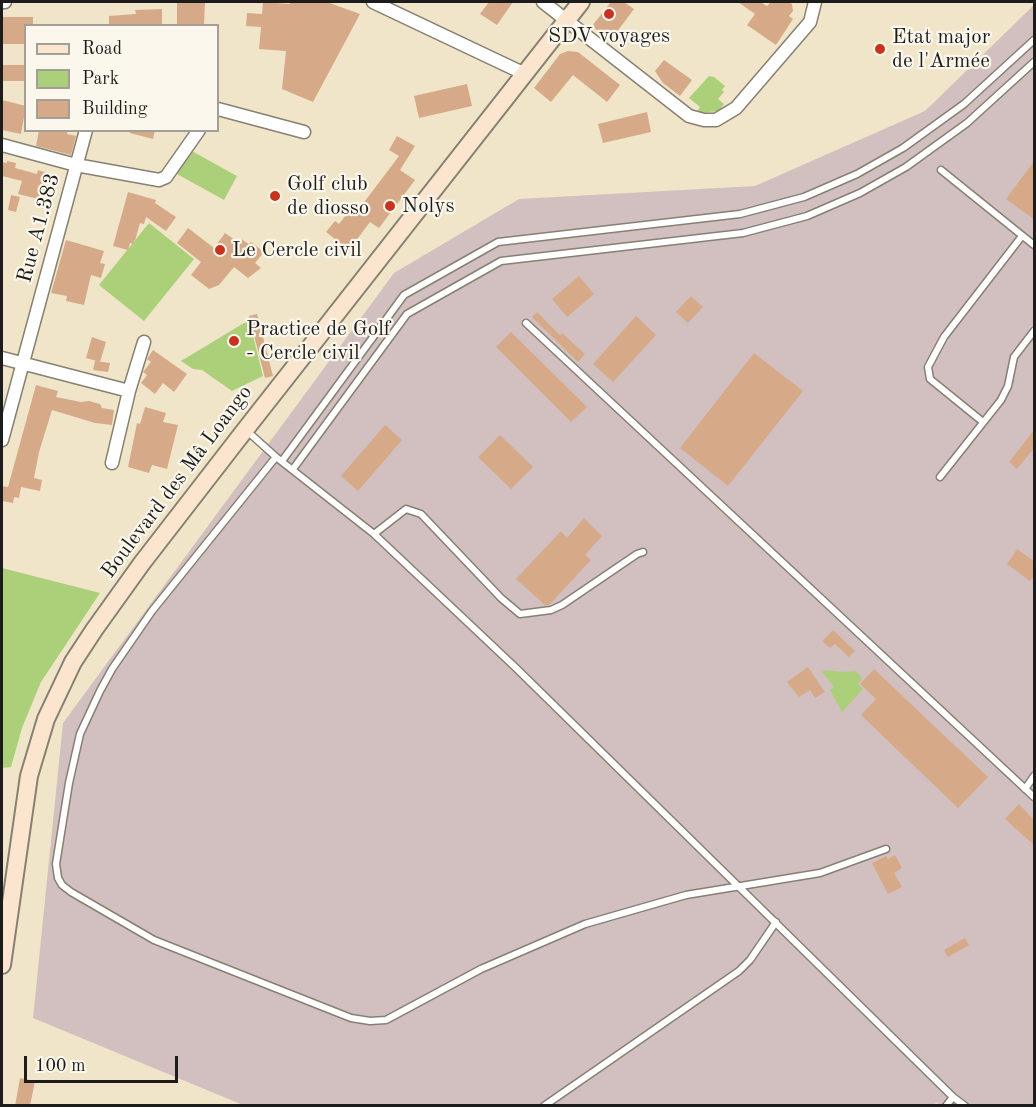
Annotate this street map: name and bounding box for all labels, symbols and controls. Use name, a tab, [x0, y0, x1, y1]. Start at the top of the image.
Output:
marker: SDV voyages	[602, 7, 616, 21]
place label: SDV voyages	[548, 23, 670, 49]
legend	[24, 24, 219, 132]
place label: Etat major de l'Armée	[892, 24, 990, 74]
text: Road	[82, 40, 122, 58]
marker: Etat major de l'Armée	[873, 42, 887, 56]
text: Park	[82, 70, 119, 88]
text: Building	[82, 100, 147, 118]
street label: Rue A1.383	[12, 170, 66, 286]
place label: Golf club de diosso	[287, 171, 369, 221]
marker: Golf club de diosso	[268, 189, 282, 203]
place label: Nolys	[402, 193, 454, 219]
marker: Nolys	[383, 199, 397, 213]
place label: Le Cercle civil	[232, 237, 362, 263]
marker: Le Cercle civil	[213, 243, 227, 257]
place label: Practice de Golf - Cercle civil	[246, 316, 391, 366]
marker: Practice de Golf - Cercle civil	[227, 334, 241, 348]
street label: Boulevard des Mâ Loango	[96, 381, 258, 583]
scale bar	[27, 1044, 182, 1082]
text: 100 m	[35, 1057, 86, 1075]

